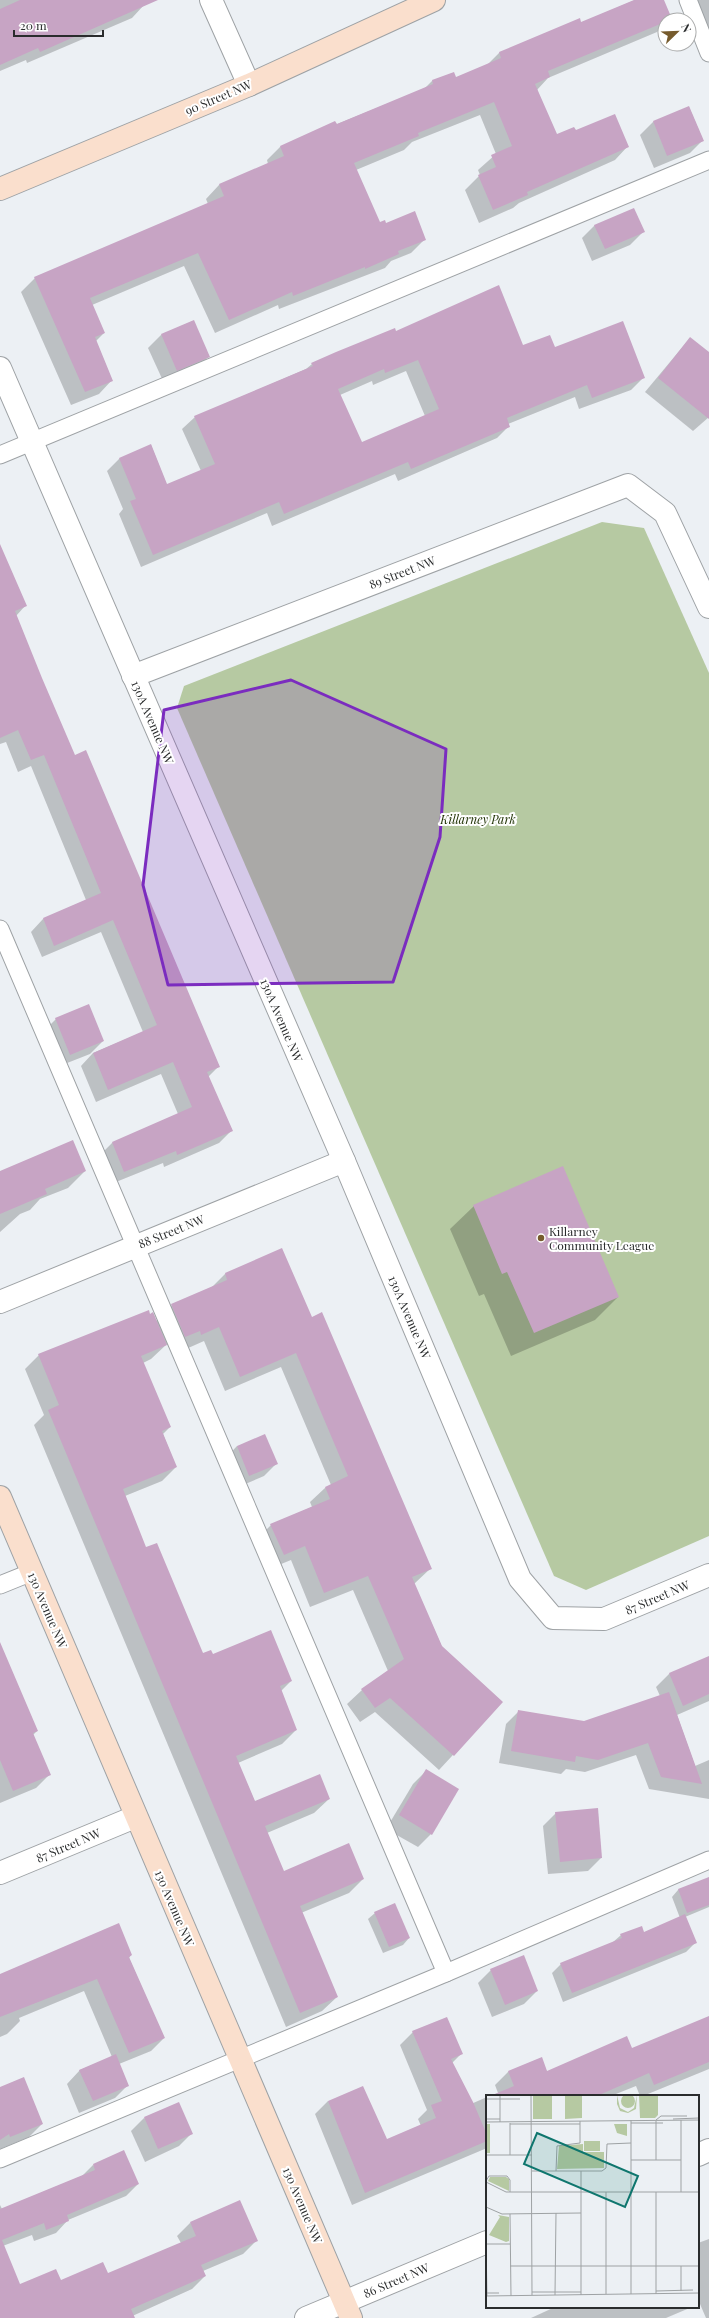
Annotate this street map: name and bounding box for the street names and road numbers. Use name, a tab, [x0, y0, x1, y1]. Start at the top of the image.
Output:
street label: 90 Street NW	[182, 76, 254, 118]
street label: 89 Street NW	[367, 552, 438, 592]
street label: 130A Avenue NW	[128, 678, 178, 766]
street label: 130A Avenue NW	[257, 976, 307, 1064]
street label: 88 Street NW	[136, 1210, 206, 1251]
street label: 130A Avenue NW	[385, 1273, 435, 1361]
street label: 130 Avenue NW	[25, 1569, 71, 1651]
street label: 87 Street NW	[622, 1576, 692, 1618]
street label: 87 Street NW	[33, 1824, 103, 1866]
street label: 130 Avenue NW	[152, 1867, 198, 1949]
street label: 130 Avenue NW	[280, 2164, 326, 2246]
street label: 86 Street NW	[361, 2259, 431, 2301]

